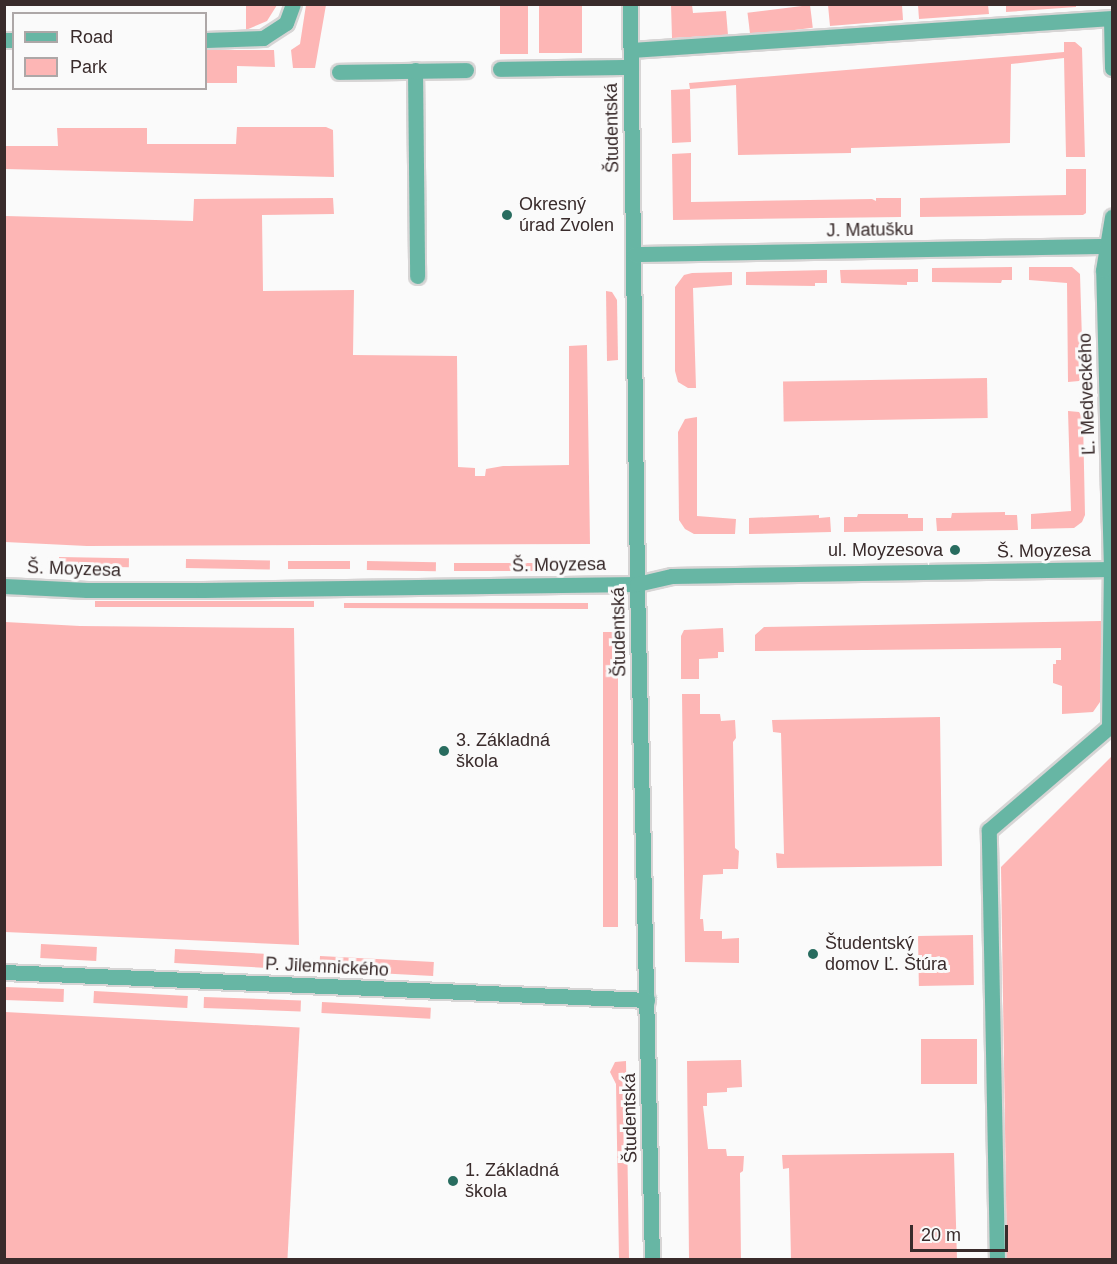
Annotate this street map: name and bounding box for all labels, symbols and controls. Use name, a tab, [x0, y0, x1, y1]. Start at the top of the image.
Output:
legend	[12, 12, 207, 90]
text: Road	[70, 27, 113, 47]
text: Park	[70, 57, 107, 77]
street label: Študentská	[600, 83, 624, 173]
place label: Okresný úrad Zvolen	[519, 194, 614, 236]
marker: Okresný úrad Zvolen	[500, 208, 514, 222]
street label: J. Matušku	[826, 218, 914, 242]
street label: Ľ. Medveckého	[1074, 333, 1100, 455]
place label: ul. Moyzesova	[828, 539, 943, 561]
street label: Š. Moyzesa	[997, 539, 1091, 563]
marker: ul. Moyzesova	[948, 543, 962, 557]
street label: Š. Moyzesa	[512, 553, 606, 577]
street label: Š. Moyzesa	[27, 557, 121, 581]
street label: Študentská	[607, 587, 631, 677]
place label: 3. Základná škola	[456, 730, 550, 772]
marker: 3. Základná škola	[437, 744, 451, 758]
place label: Študentský domov Ľ. Štúra	[825, 933, 947, 976]
marker: Študentský domov Ľ. Štúra	[806, 947, 820, 961]
street label: P. Jilemnického	[265, 953, 389, 981]
street label: Študentská	[618, 1073, 642, 1163]
place label: 1. Základná škola	[465, 1160, 559, 1202]
marker: 1. Základná škola	[446, 1174, 460, 1188]
scale bar	[913, 1213, 1010, 1251]
text: 20 m	[921, 1225, 961, 1245]

